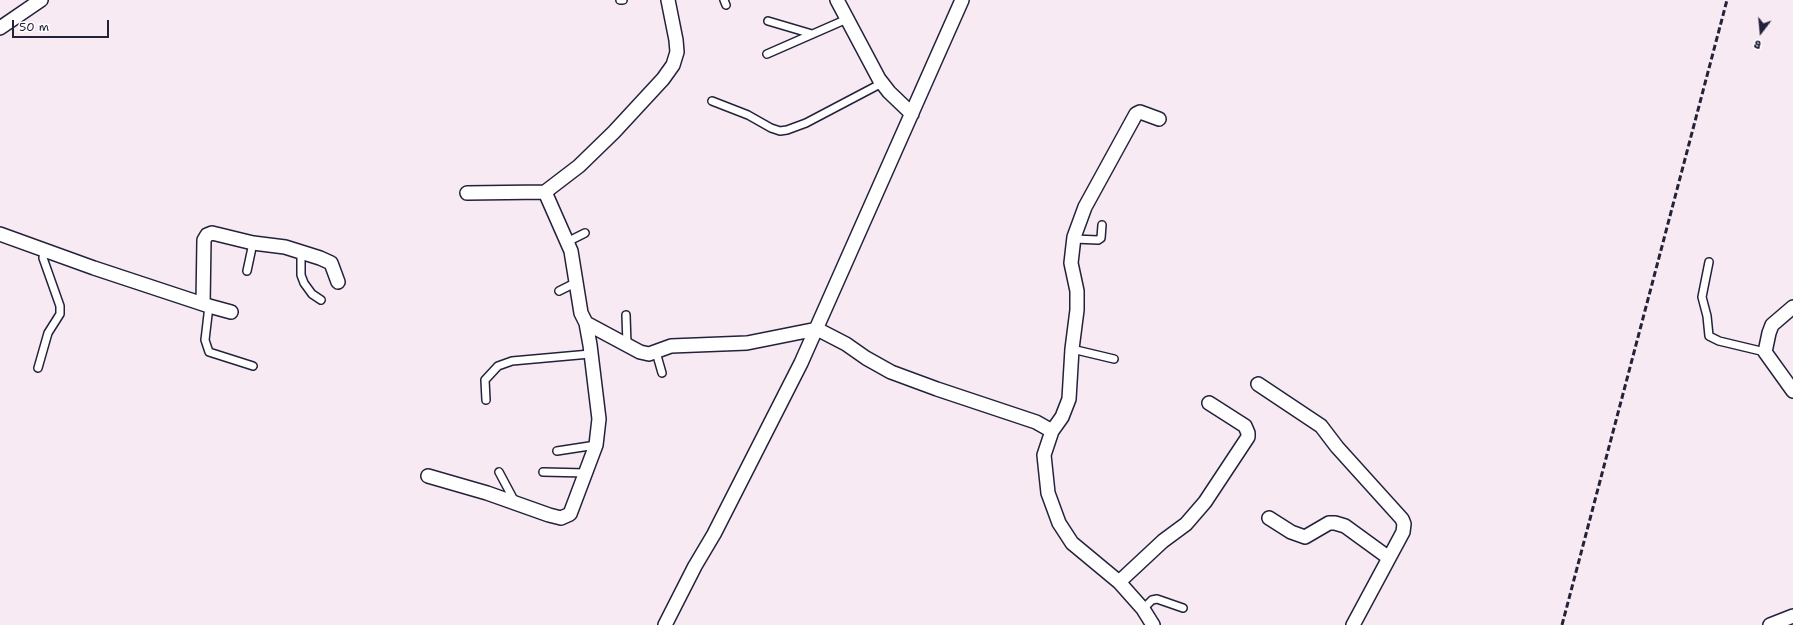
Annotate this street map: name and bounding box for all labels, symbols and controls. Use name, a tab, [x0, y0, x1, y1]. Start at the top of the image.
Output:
scale bar	[14, 12, 111, 38]
north arrow	[1741, 12, 1781, 52]
text: 50 m	[19, 19, 49, 35]
text: B	[1752, 36, 1763, 52]

